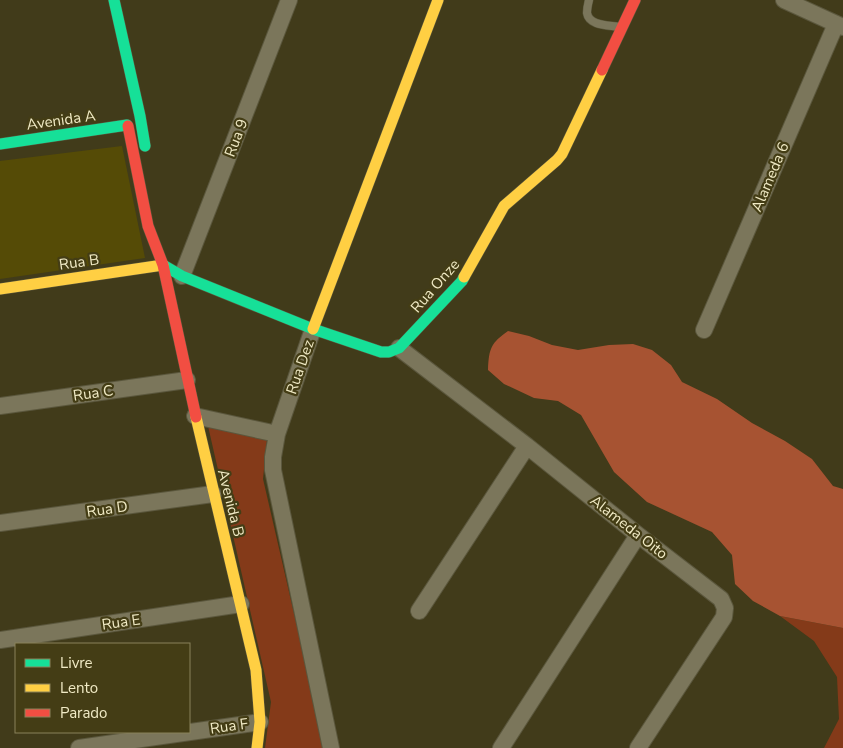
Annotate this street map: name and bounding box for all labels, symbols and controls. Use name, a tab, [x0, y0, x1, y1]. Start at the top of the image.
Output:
street label: Avenida A	[25, 105, 97, 135]
street label: Rua 9	[220, 116, 252, 160]
street label: Alameda 6	[746, 139, 794, 215]
street label: Rua B	[58, 249, 100, 275]
street label: Rua Onze	[406, 255, 464, 317]
street label: Rua Dez	[281, 337, 319, 397]
street label: Rua C	[72, 380, 114, 406]
street label: Avenida B	[213, 467, 249, 539]
street label: Alameda Oito	[586, 490, 672, 564]
street label: Rua D	[85, 496, 129, 522]
street label: Rua E	[100, 609, 142, 635]
legend	[15, 643, 190, 733]
text: Livre	[60, 653, 93, 673]
text: Lento	[60, 678, 98, 698]
text: Parado	[60, 703, 107, 723]
street label: Rua F	[209, 713, 249, 739]

